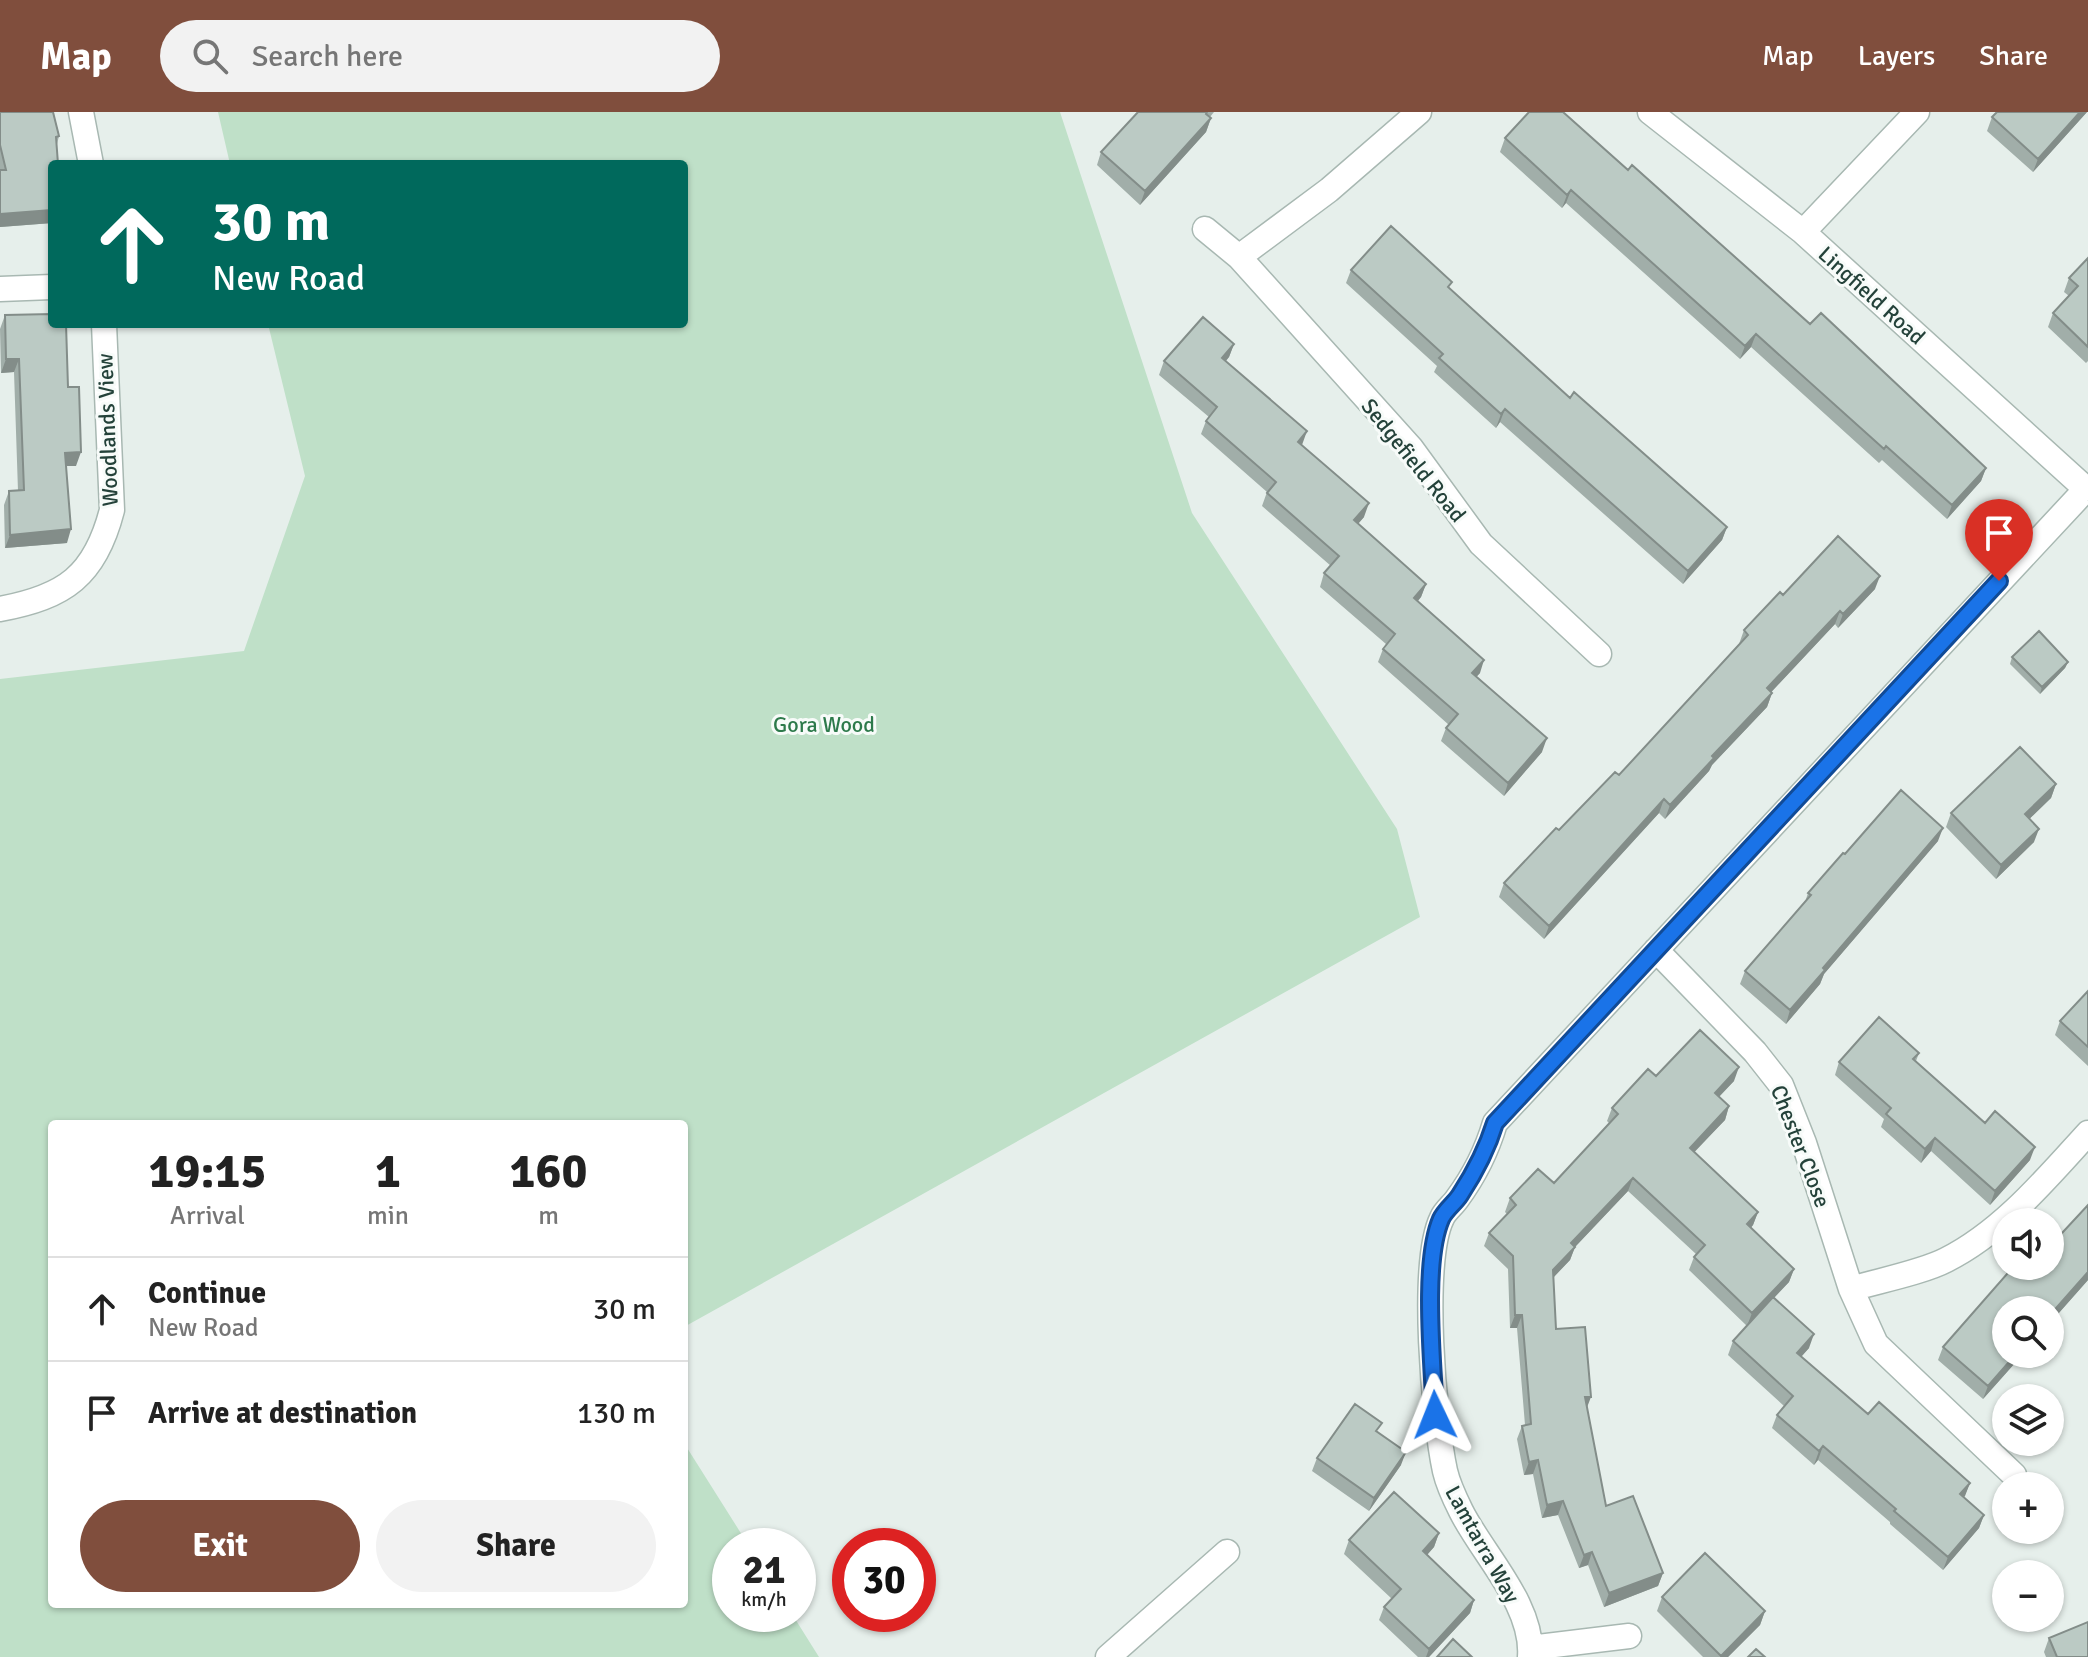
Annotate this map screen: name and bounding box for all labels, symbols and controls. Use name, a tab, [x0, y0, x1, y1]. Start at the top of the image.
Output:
search box	[160, 20, 720, 92]
text: Map	[40, 33, 112, 80]
icon: search	[188, 34, 232, 78]
text: Search here	[252, 38, 403, 75]
text: Map	[1762, 39, 1814, 73]
text: Layers	[1858, 39, 1935, 73]
text: Share	[1979, 39, 2048, 73]
text: 30 m	[212, 187, 330, 256]
icon: ahead	[80, 192, 184, 296]
street label: Lingfield Road	[1813, 240, 1931, 350]
text: New Road	[212, 256, 365, 301]
street label: Woodlands View	[91, 353, 124, 507]
street label: Sedgefield Road	[1356, 393, 1472, 528]
pin	[1965, 499, 2033, 581]
icon: arrive	[1977, 511, 2021, 555]
park label: Gora Wood	[773, 711, 875, 738]
street label: Chester Close	[1765, 1081, 1836, 1211]
text: 19:15	[149, 1142, 266, 1201]
text: 1	[375, 1142, 401, 1201]
text: 160	[510, 1142, 587, 1201]
text: Arrival	[170, 1200, 245, 1232]
text: min	[367, 1200, 409, 1232]
text: m	[538, 1200, 559, 1232]
map controls	[1992, 1208, 2064, 1632]
button: sound	[1992, 1208, 2064, 1280]
text: Continue	[148, 1275, 266, 1312]
icon: ahead	[80, 1287, 124, 1331]
text: 30 m	[593, 1291, 656, 1328]
button: search	[1992, 1296, 2064, 1368]
text: New Road	[148, 1312, 259, 1344]
position arrow	[1393, 1373, 1477, 1457]
button: layers	[1992, 1384, 2064, 1456]
icon: arrive	[80, 1391, 124, 1435]
text: Arrive at destination	[148, 1395, 417, 1432]
text: 130 m	[577, 1395, 656, 1432]
button: +	[1992, 1472, 2064, 1544]
street label: Lamtarra Way	[1439, 1481, 1526, 1608]
button: Exit	[80, 1500, 360, 1592]
button: Share	[376, 1500, 656, 1592]
speed limit sign: 30	[832, 1528, 936, 1632]
text: 21	[742, 1545, 786, 1595]
button: −	[1992, 1560, 2064, 1632]
text: km/h	[741, 1587, 787, 1612]

